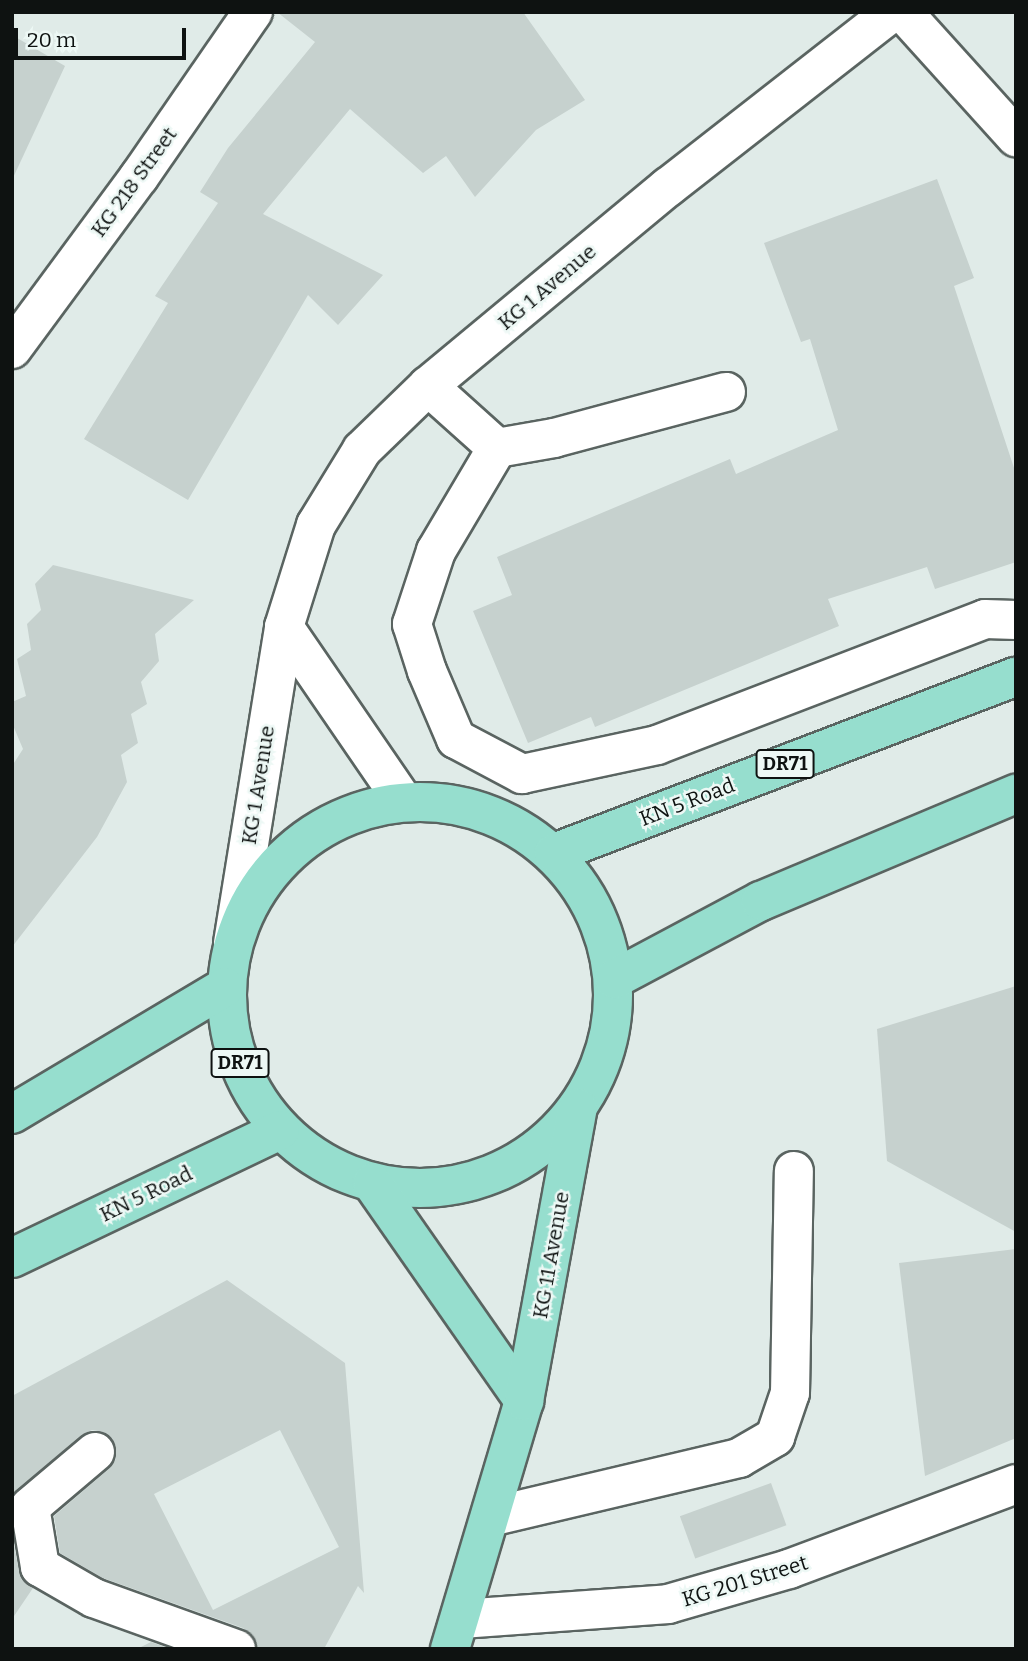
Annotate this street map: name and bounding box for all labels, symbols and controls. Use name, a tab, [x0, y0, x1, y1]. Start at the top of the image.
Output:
scale bar	[18, 14, 189, 58]
text: 20 m	[27, 27, 76, 53]
street label: KG 218 Street	[86, 122, 182, 242]
street label: KG 1 Avenue	[493, 239, 601, 335]
street label: KG 1 Avenue	[236, 724, 280, 846]
road number: DR71	[755, 748, 815, 779]
street label: KN 5 Road	[636, 772, 738, 832]
road number: DR71	[210, 1048, 270, 1078]
street label: KN 5 Road	[96, 1161, 196, 1227]
street label: KG 11 Avenue	[527, 1190, 575, 1320]
street label: KG 201 Street	[679, 1550, 811, 1612]

